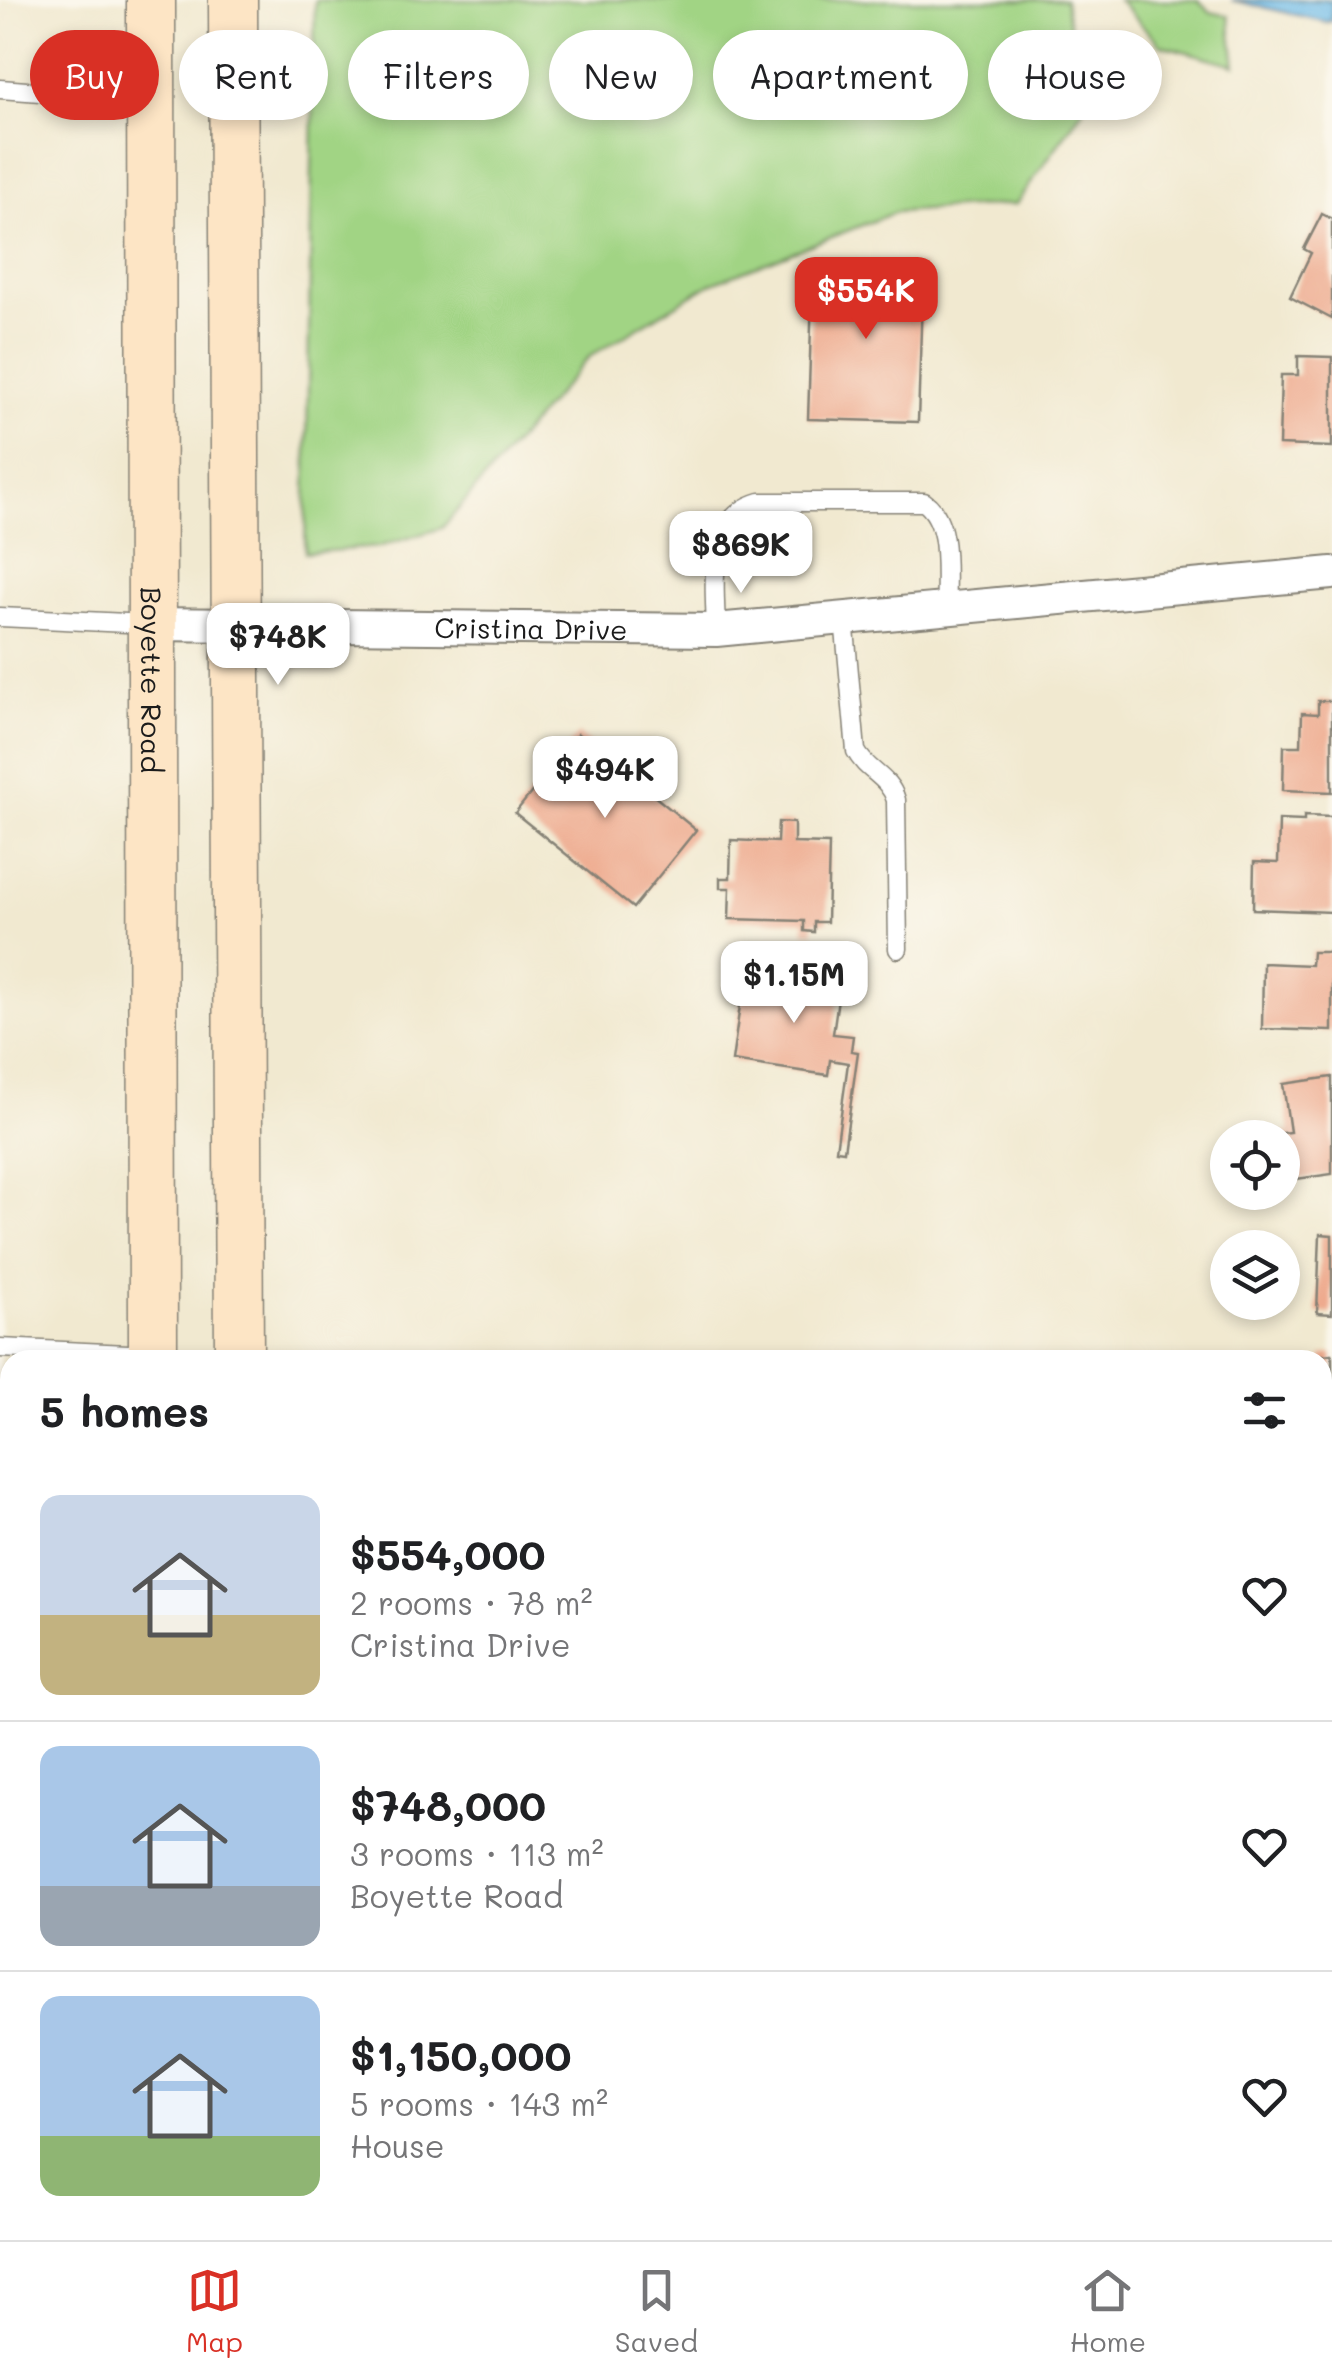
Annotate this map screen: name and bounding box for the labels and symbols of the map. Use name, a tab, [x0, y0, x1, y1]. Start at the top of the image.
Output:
pin: $554K	[796, 257, 936, 342]
pin: $869K	[671, 511, 811, 596]
street label: Boyette Road	[134, 587, 170, 773]
pin: $748K	[208, 603, 348, 688]
street label: Cristina Drive	[434, 609, 628, 647]
pin: $494K	[535, 736, 675, 821]
pin: $1.15M	[713, 941, 875, 1026]

